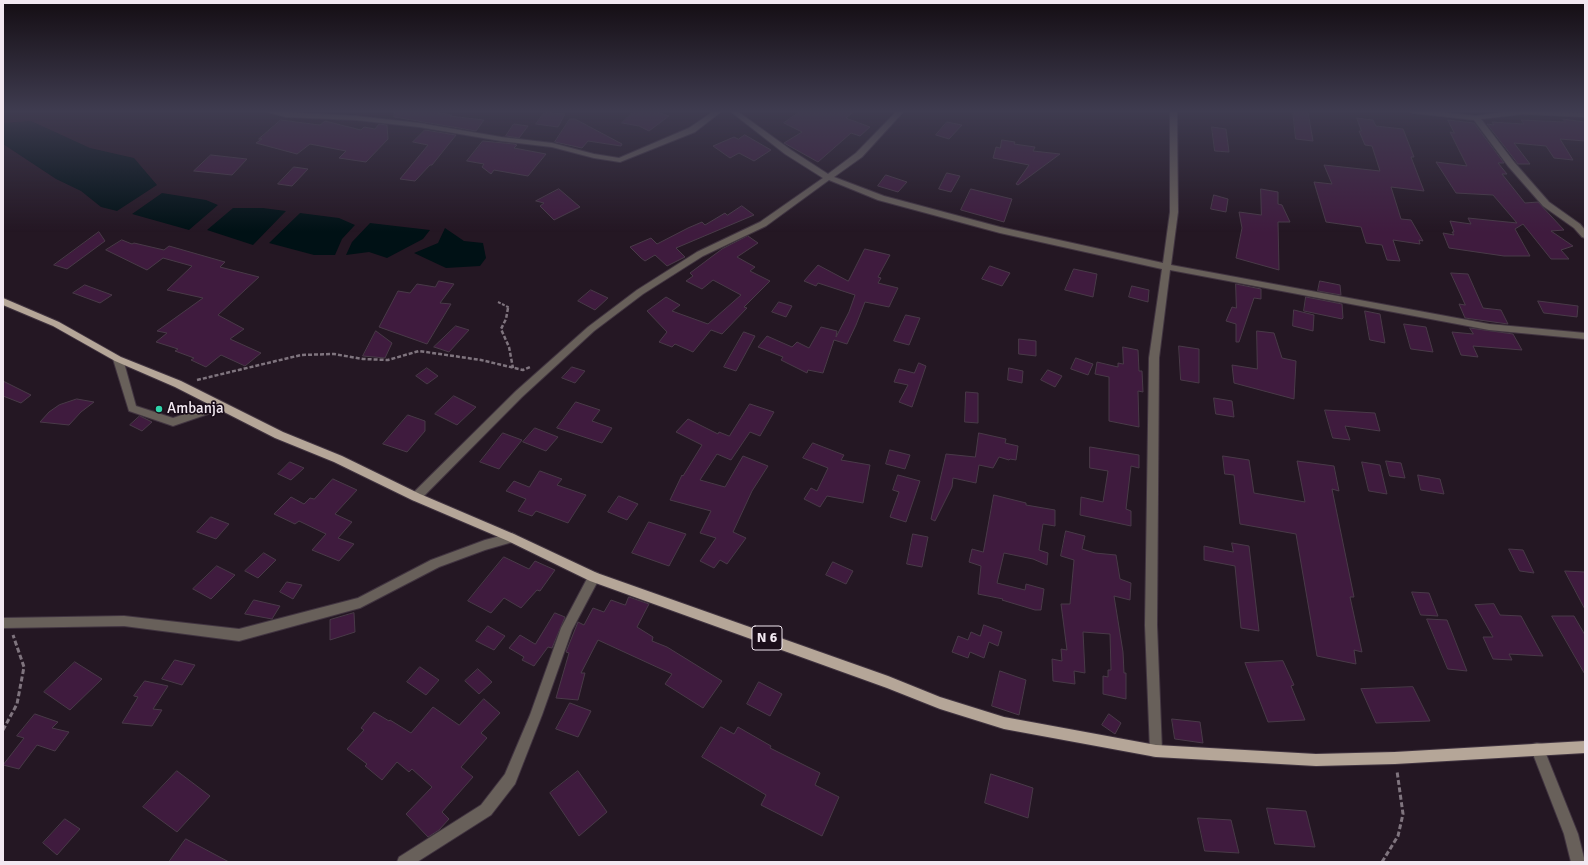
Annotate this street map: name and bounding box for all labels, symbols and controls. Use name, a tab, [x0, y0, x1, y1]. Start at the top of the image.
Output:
place label: Ambanja	[167, 400, 224, 418]
marker: Ambanja	[154, 404, 164, 414]
road number: N 6	[752, 626, 782, 650]

